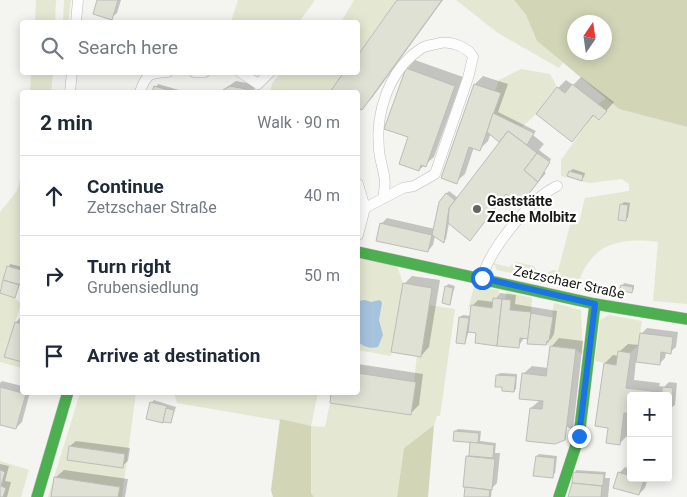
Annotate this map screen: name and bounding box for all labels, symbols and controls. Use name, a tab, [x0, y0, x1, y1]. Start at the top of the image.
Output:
north arrow	[567, 15, 612, 60]
search box	[20, 20, 360, 75]
icon: search	[38, 34, 66, 62]
text: Search here	[78, 36, 178, 59]
text: 2 min	[40, 111, 93, 135]
text: Walk · 90 m	[257, 113, 340, 132]
text: Continue	[87, 175, 164, 198]
icon: ahead	[40, 182, 68, 210]
text: 40 m	[304, 186, 340, 205]
place label: Gaststätte Zeche Molbitz	[487, 193, 576, 225]
text: Zetzschaer Straße	[87, 198, 217, 217]
marker: Gaststätte Zeche Molbitz	[471, 203, 483, 215]
text: Turn right	[87, 255, 171, 278]
icon: right	[40, 262, 68, 290]
street label: Zetzschaer Straße	[512, 262, 626, 302]
text: 50 m	[304, 266, 340, 285]
route start	[471, 267, 494, 290]
text: Grubensiedlung	[87, 278, 199, 297]
icon: arrive	[40, 342, 68, 370]
text: Arrive at destination	[87, 344, 260, 367]
map controls	[627, 392, 672, 482]
button: +	[627, 392, 672, 437]
route end	[568, 425, 591, 448]
button: −	[627, 437, 672, 482]

